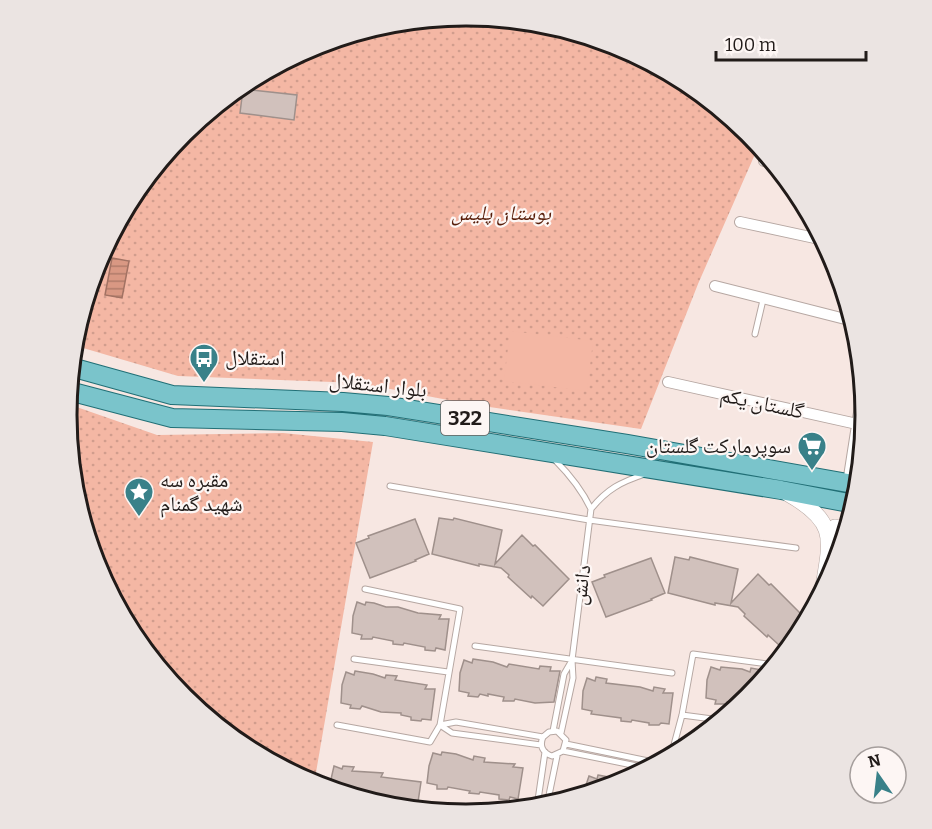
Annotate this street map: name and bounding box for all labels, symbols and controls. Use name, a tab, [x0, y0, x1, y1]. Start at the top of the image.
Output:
scale bar	[716, 24, 866, 62]
text: 100 m	[725, 34, 776, 56]
park label: بوستان پلیس	[451, 200, 551, 226]
bus stop icon: استقلال	[188, 342, 220, 384]
place label: استقلال	[225, 345, 285, 371]
street label: بلوار استقلال	[328, 367, 428, 403]
street label: گلستان یکم	[717, 381, 807, 426]
road number: 322	[441, 401, 489, 435]
supermarket icon: سوپرمارکت گلستان	[796, 430, 828, 472]
place label: سوپرمارکت گلستان	[646, 433, 791, 459]
place label: مقبره سه شهید گمنام	[160, 467, 243, 518]
place icon: مقبره سه شهید گمنام	[123, 476, 155, 518]
street label: دانش	[566, 563, 596, 607]
north arrow	[848, 745, 908, 805]
text: N	[866, 750, 883, 772]

